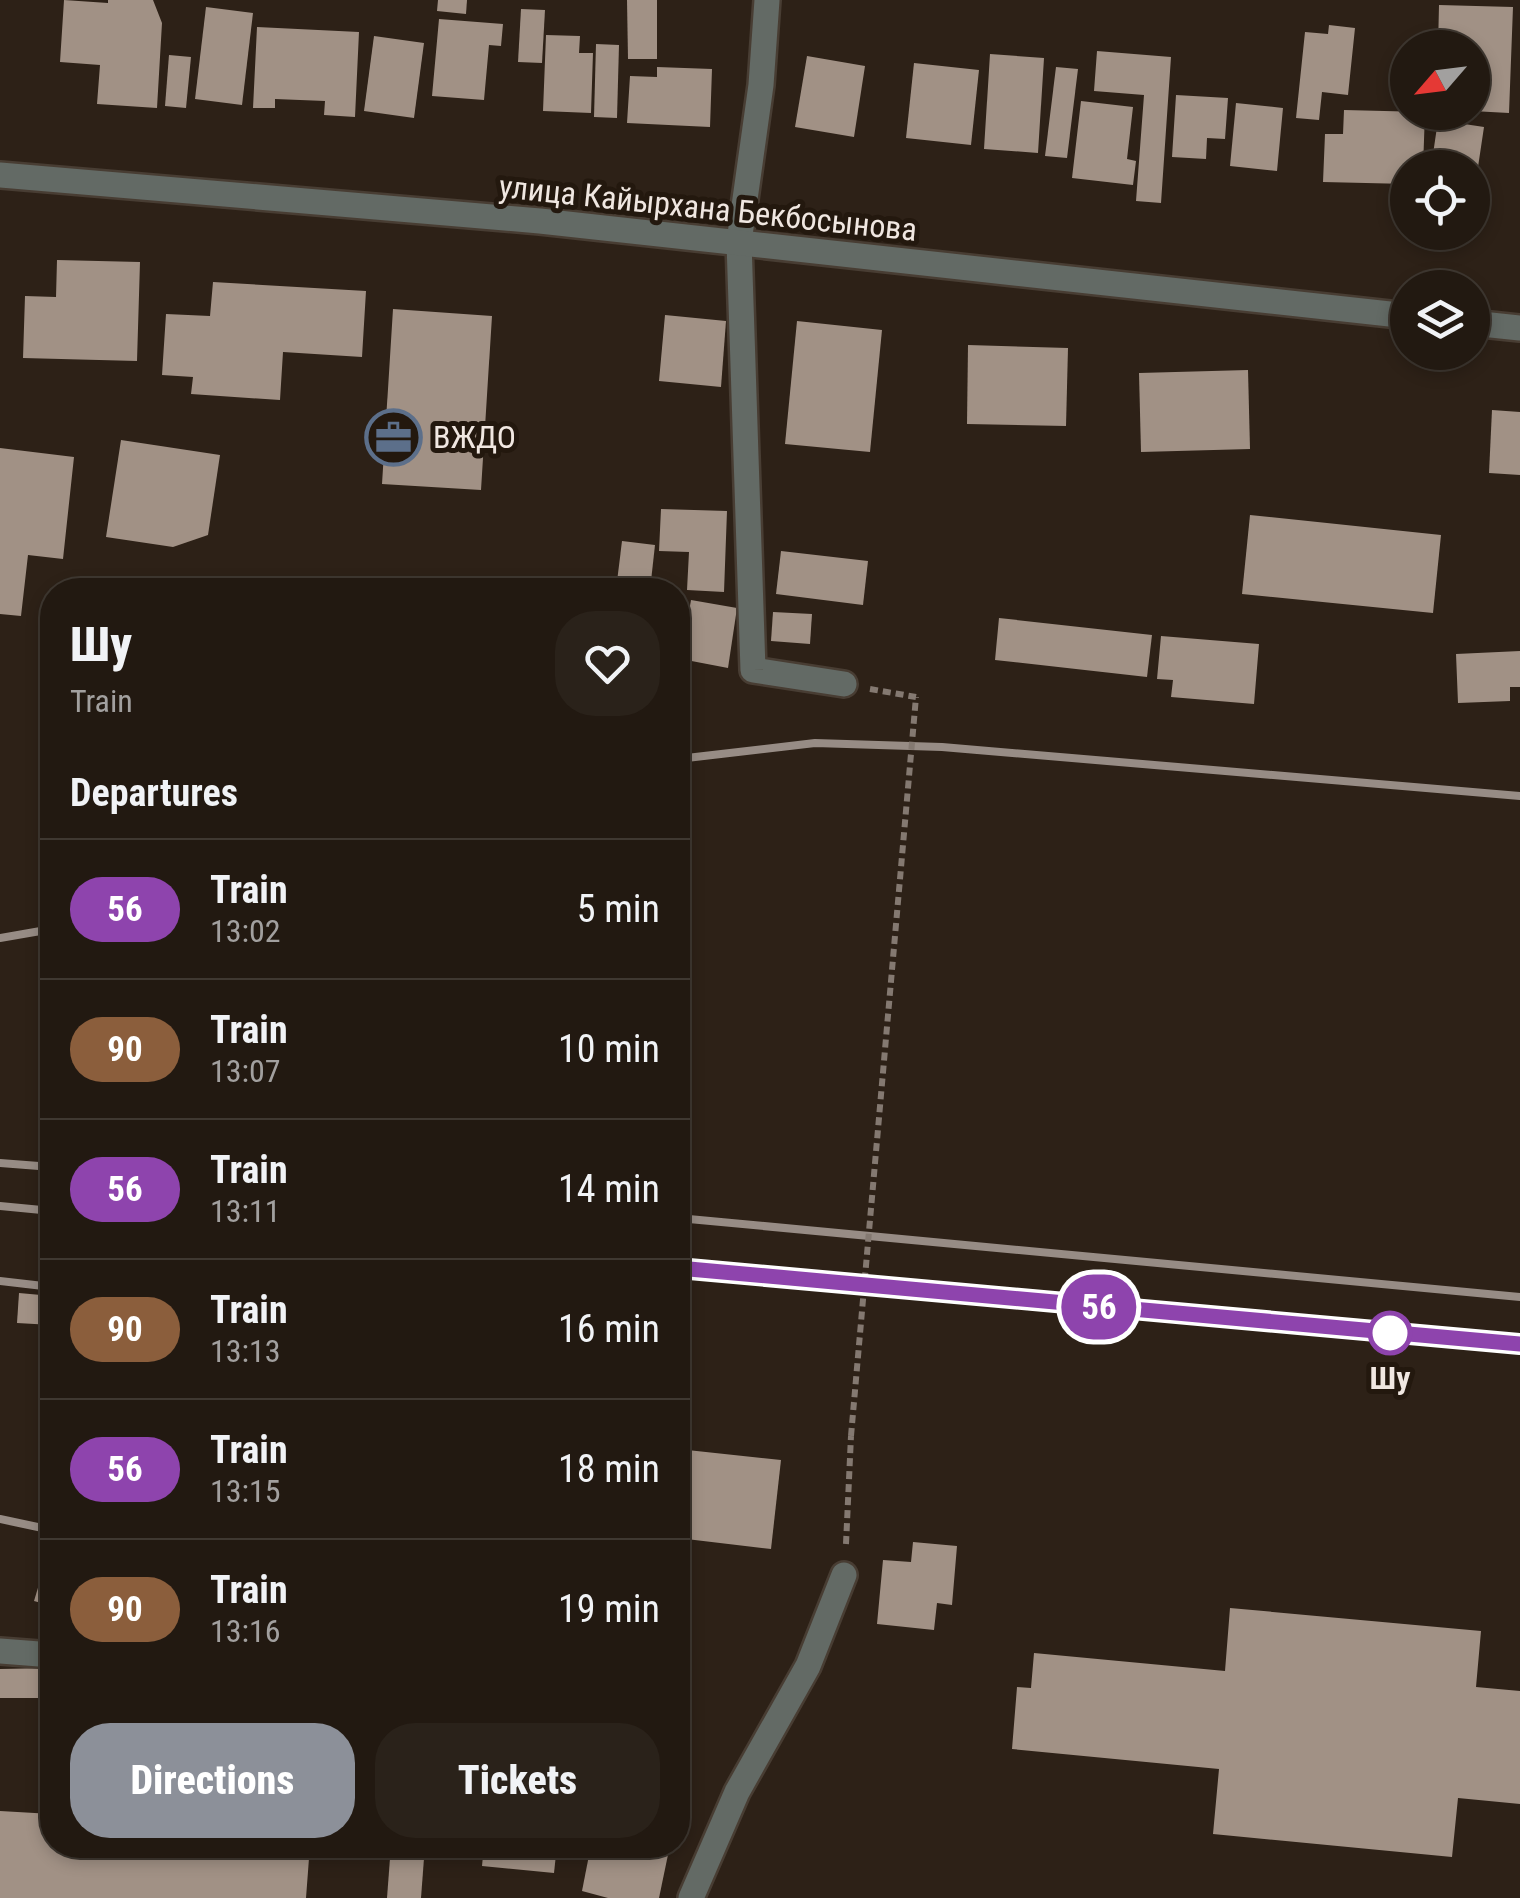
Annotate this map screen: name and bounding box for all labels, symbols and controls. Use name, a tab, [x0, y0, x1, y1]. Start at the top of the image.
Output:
north arrow	[1390, 30, 1490, 130]
map controls	[1390, 30, 1490, 370]
button: locate	[1390, 150, 1490, 250]
street label: улица Кайырхана Бекбосынова	[497, 167, 919, 249]
button: layers	[1390, 270, 1490, 370]
office icon: ВЖДО	[364, 407, 424, 467]
place label: ВЖДО	[433, 418, 516, 456]
button: heart	[555, 611, 660, 716]
text: Шу	[70, 616, 132, 673]
text: Train	[70, 682, 133, 720]
text: Departures	[70, 771, 238, 815]
text: Train	[210, 868, 288, 912]
text: 5 min	[577, 887, 660, 931]
text: 56	[107, 889, 143, 930]
text: 13:02	[210, 912, 281, 950]
text: Train	[210, 1008, 288, 1052]
text: 10 min	[558, 1027, 660, 1071]
text: 90	[107, 1029, 143, 1070]
text: 13:07	[210, 1052, 281, 1090]
text: Train	[210, 1148, 288, 1192]
text: 14 min	[558, 1167, 660, 1211]
text: 56	[107, 1169, 143, 1210]
text: 13:11	[210, 1192, 281, 1230]
line badge: 56	[1054, 1274, 1144, 1340]
text: 56	[1081, 1287, 1117, 1328]
text: Train	[210, 1288, 288, 1332]
text: 16 min	[558, 1307, 660, 1351]
text: 90	[107, 1309, 143, 1350]
marker: Шу	[1369, 1312, 1411, 1354]
text: 13:13	[210, 1332, 281, 1370]
place label: Шу	[1370, 1359, 1410, 1397]
text: Train	[210, 1428, 288, 1472]
text: 18 min	[558, 1447, 660, 1491]
text: 56	[107, 1449, 143, 1490]
text: 13:15	[210, 1472, 281, 1510]
text: Train	[210, 1568, 288, 1612]
text: 19 min	[558, 1587, 660, 1631]
text: 90	[107, 1589, 143, 1630]
text: 13:16	[210, 1612, 281, 1650]
button: Directions	[70, 1723, 355, 1838]
button: Tickets	[375, 1723, 660, 1838]

